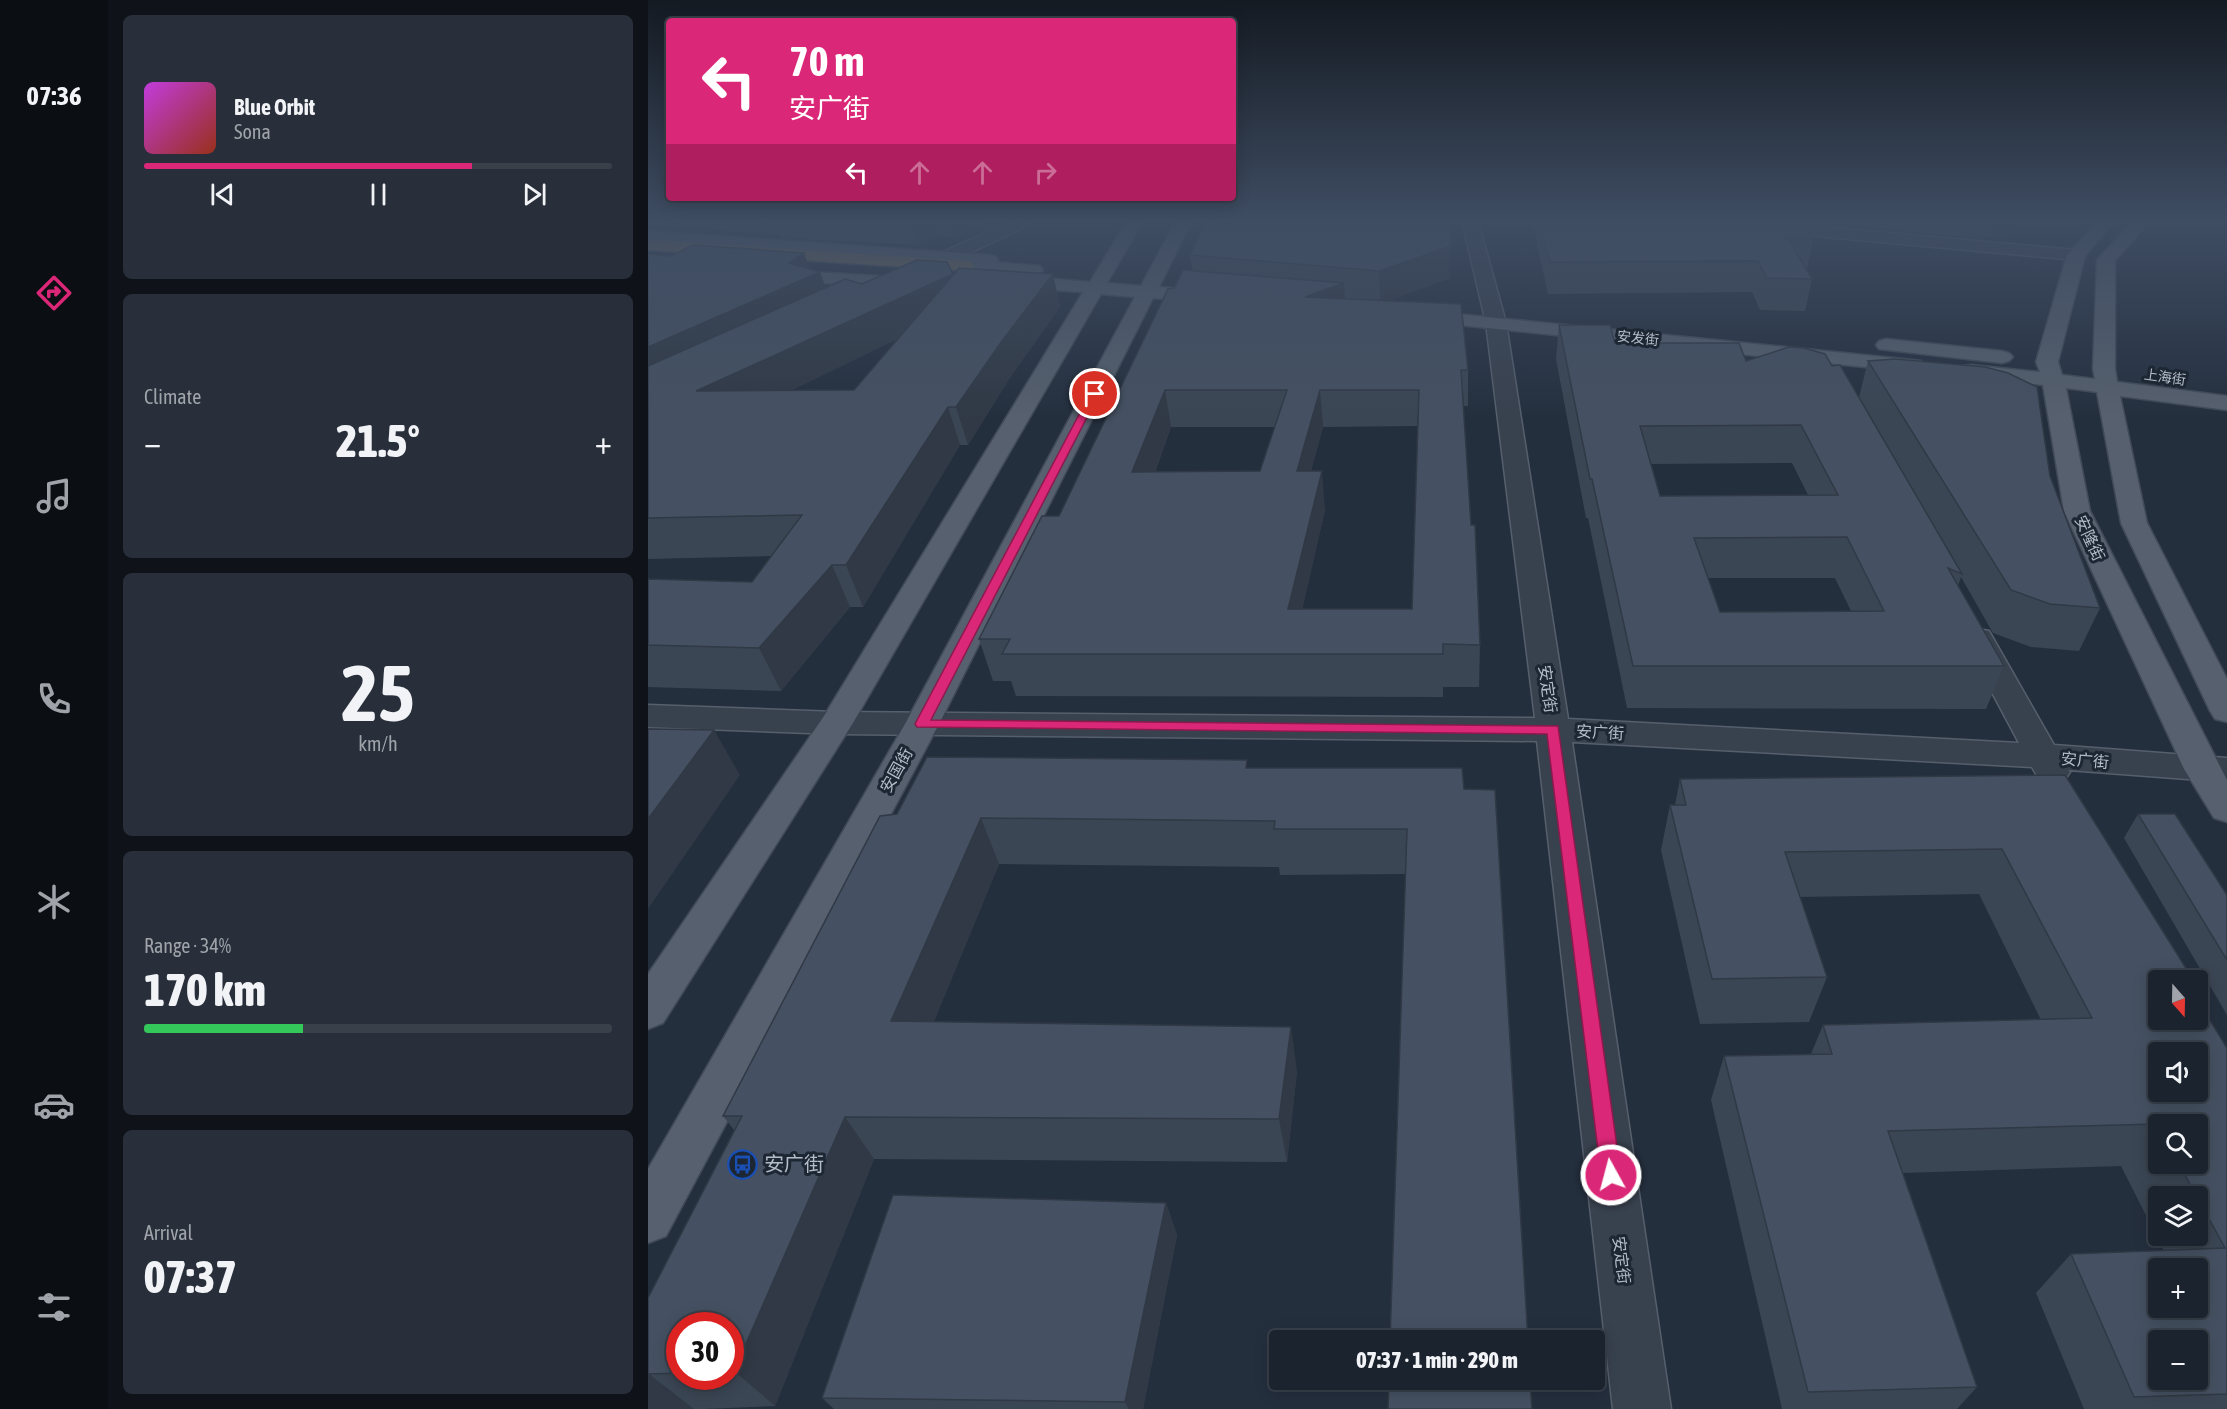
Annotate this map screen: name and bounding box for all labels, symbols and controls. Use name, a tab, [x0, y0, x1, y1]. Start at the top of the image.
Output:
text: 70 m	[789, 37, 864, 85]
icon: left	[690, 42, 768, 120]
text: 07:36	[26, 80, 82, 111]
text: 安广街	[789, 93, 870, 124]
text: Blue Orbit	[234, 94, 315, 120]
text: Sona	[234, 120, 271, 143]
icon: left	[840, 156, 873, 189]
icon: ahead	[903, 156, 936, 189]
icon: ahead	[966, 156, 999, 189]
icon: right	[1029, 156, 1062, 189]
icon: previous	[206, 178, 239, 211]
icon: pause	[362, 178, 395, 211]
icon: next	[518, 178, 551, 211]
icon: directions	[33, 272, 75, 314]
street label: 安发街	[1616, 328, 1660, 348]
street label: 上海街	[2143, 366, 2187, 388]
pin	[1069, 368, 1120, 419]
icon: arrive	[1078, 377, 1111, 410]
text: Climate	[144, 385, 201, 408]
text: 21.5°	[336, 415, 420, 467]
text: −	[144, 423, 161, 461]
text: +	[595, 423, 612, 461]
icon: music	[33, 475, 75, 517]
street label: 安隆街	[2072, 512, 2108, 564]
text: 25	[341, 648, 415, 738]
street label: 安定街	[1536, 664, 1560, 714]
icon: phone	[33, 678, 75, 720]
street label: 安广街	[1576, 722, 1624, 742]
text: km/h	[358, 732, 398, 755]
street label: 安国街	[876, 745, 916, 795]
street label: 安广街	[2060, 749, 2110, 771]
icon: climate	[33, 881, 75, 923]
text: Range · 34%	[144, 934, 231, 957]
text: 170 km	[144, 964, 266, 1016]
north arrow	[2148, 970, 2208, 1030]
map controls	[2148, 970, 2208, 1390]
button: sound	[2148, 1042, 2208, 1102]
icon: car	[33, 1084, 75, 1126]
button: search	[2148, 1114, 2208, 1174]
position arrow	[1579, 1143, 1643, 1207]
bus stop icon: 安广街	[727, 1148, 759, 1180]
place label: 安广街	[764, 1152, 824, 1175]
button: layers	[2148, 1186, 2208, 1246]
text: Arrival	[144, 1221, 193, 1244]
street label: 安定街	[1610, 1235, 1634, 1285]
text: 07:37	[144, 1251, 237, 1303]
button: +	[2148, 1258, 2208, 1318]
icon: filters	[33, 1286, 75, 1328]
speed limit sign: 30	[666, 1312, 744, 1390]
button: −	[2148, 1330, 2208, 1390]
text: 07:37 · 1 min · 290 m	[1356, 1347, 1518, 1373]

